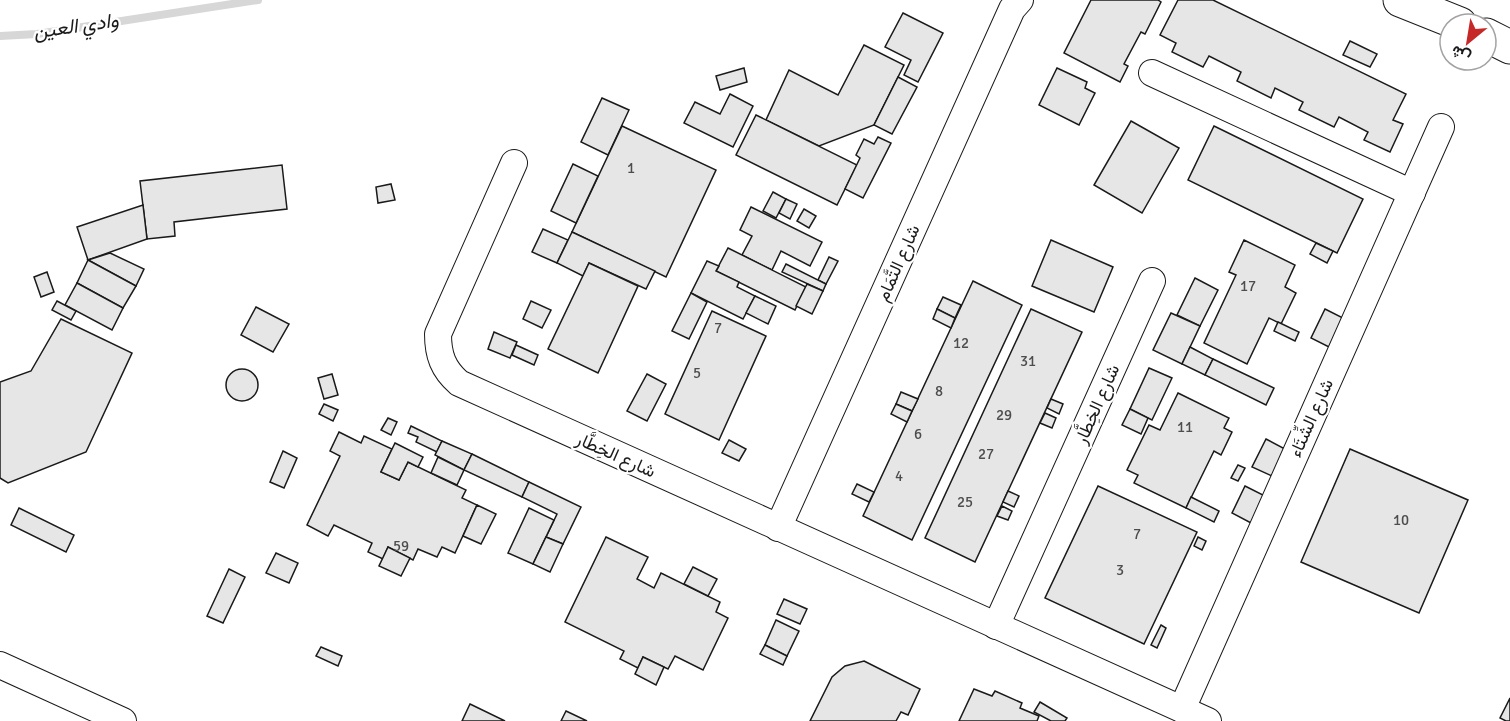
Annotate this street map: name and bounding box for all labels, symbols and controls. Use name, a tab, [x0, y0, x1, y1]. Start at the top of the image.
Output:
water label: وادي العين	[32, 8, 121, 47]
north arrow	[1438, 12, 1498, 72]
text: ش	[1448, 41, 1474, 68]
house number: 1	[627, 159, 635, 177]
street label: شارع التَّمَام	[871, 221, 926, 305]
house number: 17	[1240, 277, 1256, 295]
house number: 7	[714, 319, 722, 337]
house number: 12	[953, 334, 969, 352]
house number: 31	[1020, 352, 1036, 370]
street label: شارع الخِطَّار	[1067, 360, 1125, 449]
house number: 5	[693, 364, 701, 382]
street label: شارع الشِّتَاء	[1282, 375, 1339, 461]
house number: 8	[935, 382, 943, 400]
house number: 29	[996, 406, 1012, 424]
house number: 11	[1177, 418, 1193, 436]
street label: شارع الخِطَّار	[571, 425, 660, 483]
house number: 6	[914, 425, 922, 443]
house number: 27	[978, 445, 994, 463]
house number: 4	[895, 467, 903, 485]
house number: 25	[957, 493, 973, 511]
house number: 10	[1393, 511, 1409, 529]
house number: 7	[1133, 525, 1141, 543]
house number: 59	[393, 537, 409, 555]
house number: 3	[1116, 561, 1124, 579]

